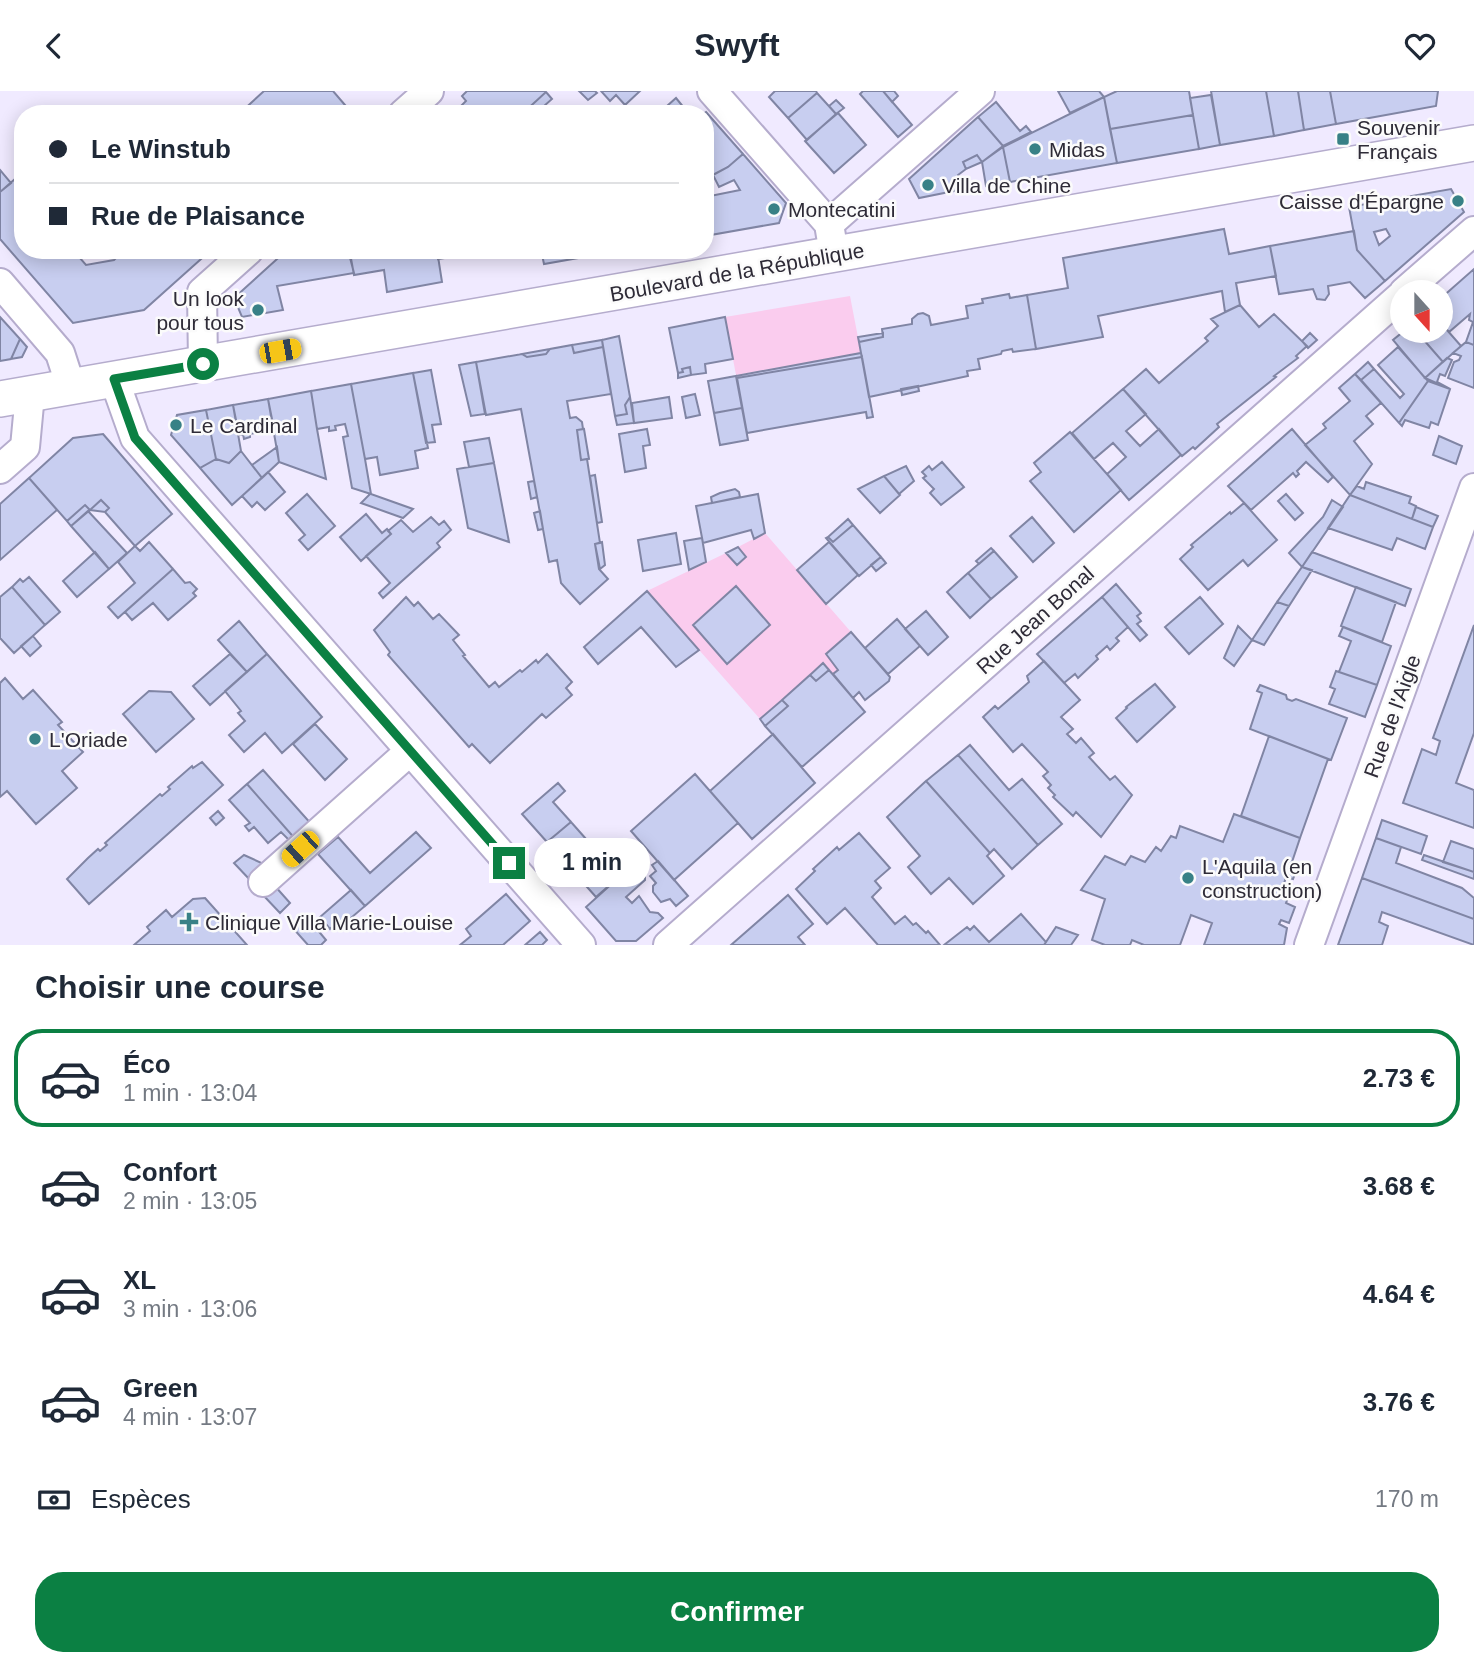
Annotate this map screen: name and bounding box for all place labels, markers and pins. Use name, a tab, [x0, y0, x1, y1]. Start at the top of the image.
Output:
place label: Souvenir Français	[1357, 116, 1440, 163]
marker: Souvenir Français	[1335, 131, 1351, 147]
place label: Midas	[1049, 138, 1105, 161]
marker: Midas	[1027, 141, 1043, 157]
place label: Villa de Chine	[942, 174, 1071, 197]
marker: Villa de Chine	[920, 177, 936, 193]
place label: Caisse d'Épargne	[1279, 190, 1444, 213]
marker: Caisse d'Épargne	[1450, 193, 1466, 209]
place label: Montecatini	[788, 198, 895, 221]
marker: Montecatini	[766, 201, 782, 217]
place label: Un look pour tous	[156, 287, 245, 334]
marker: Un look pour tous	[250, 302, 266, 318]
place label: Le Cardinal	[190, 414, 297, 437]
marker: Le Cardinal	[168, 417, 184, 433]
place label: L'Oriade	[49, 728, 128, 751]
marker: L'Oriade	[27, 731, 43, 747]
place label: L'Aquila (en construction)	[1202, 855, 1322, 902]
marker: L'Aquila (en construction)	[1180, 870, 1196, 886]
place label: Clinique Villa Marie-Louise	[205, 911, 453, 934]
marker: Clinique Villa Marie-Louise	[179, 912, 199, 932]

